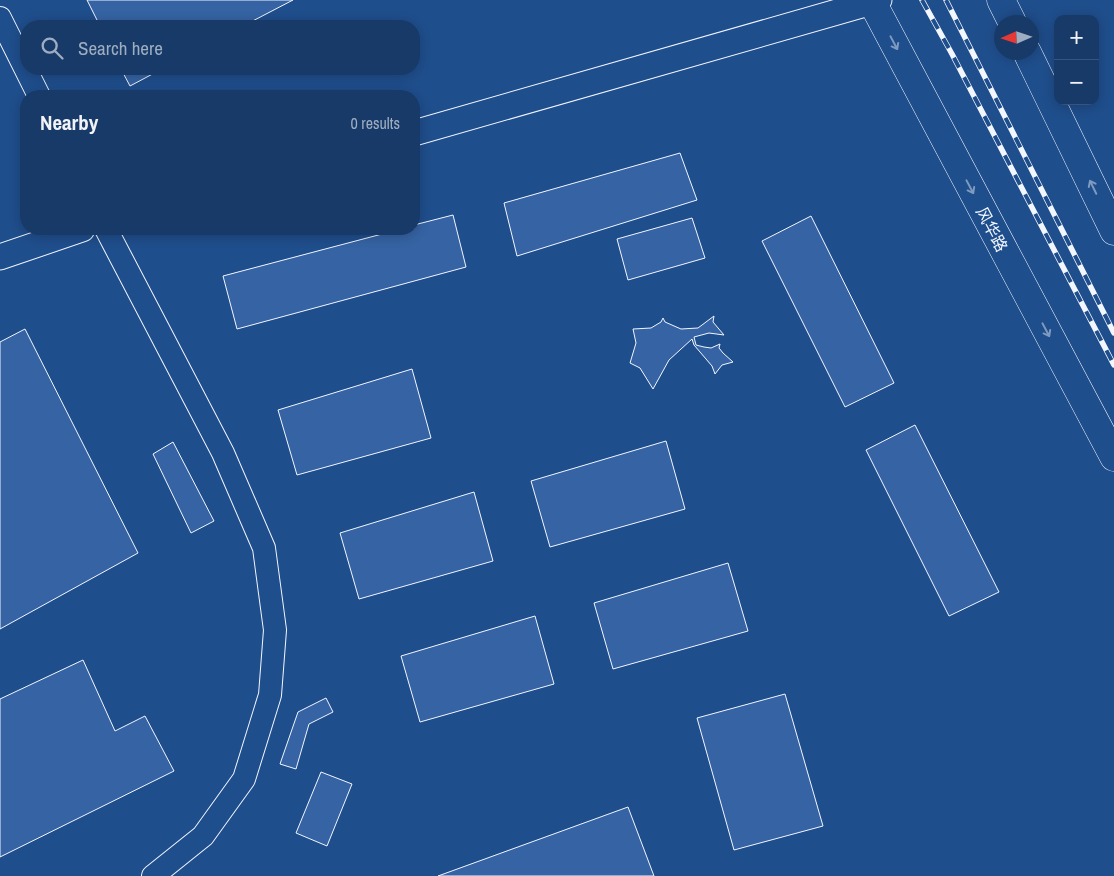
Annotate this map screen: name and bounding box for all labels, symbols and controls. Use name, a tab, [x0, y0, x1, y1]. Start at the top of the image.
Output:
north arrow	[994, 15, 1039, 60]
map controls	[1054, 15, 1099, 105]
button: +	[1054, 15, 1099, 60]
search box	[20, 20, 420, 75]
icon: search	[38, 34, 66, 62]
text: Search here	[78, 35, 163, 61]
one-way arrow	[890, 35, 899, 50]
button: −	[1054, 60, 1099, 105]
text: Nearby	[40, 108, 98, 137]
text: 0 results	[350, 112, 400, 134]
one-way arrow	[965, 179, 975, 194]
one-way arrow	[1087, 180, 1097, 195]
street label: 风华路	[971, 203, 1013, 255]
one-way arrow	[1042, 322, 1051, 337]

